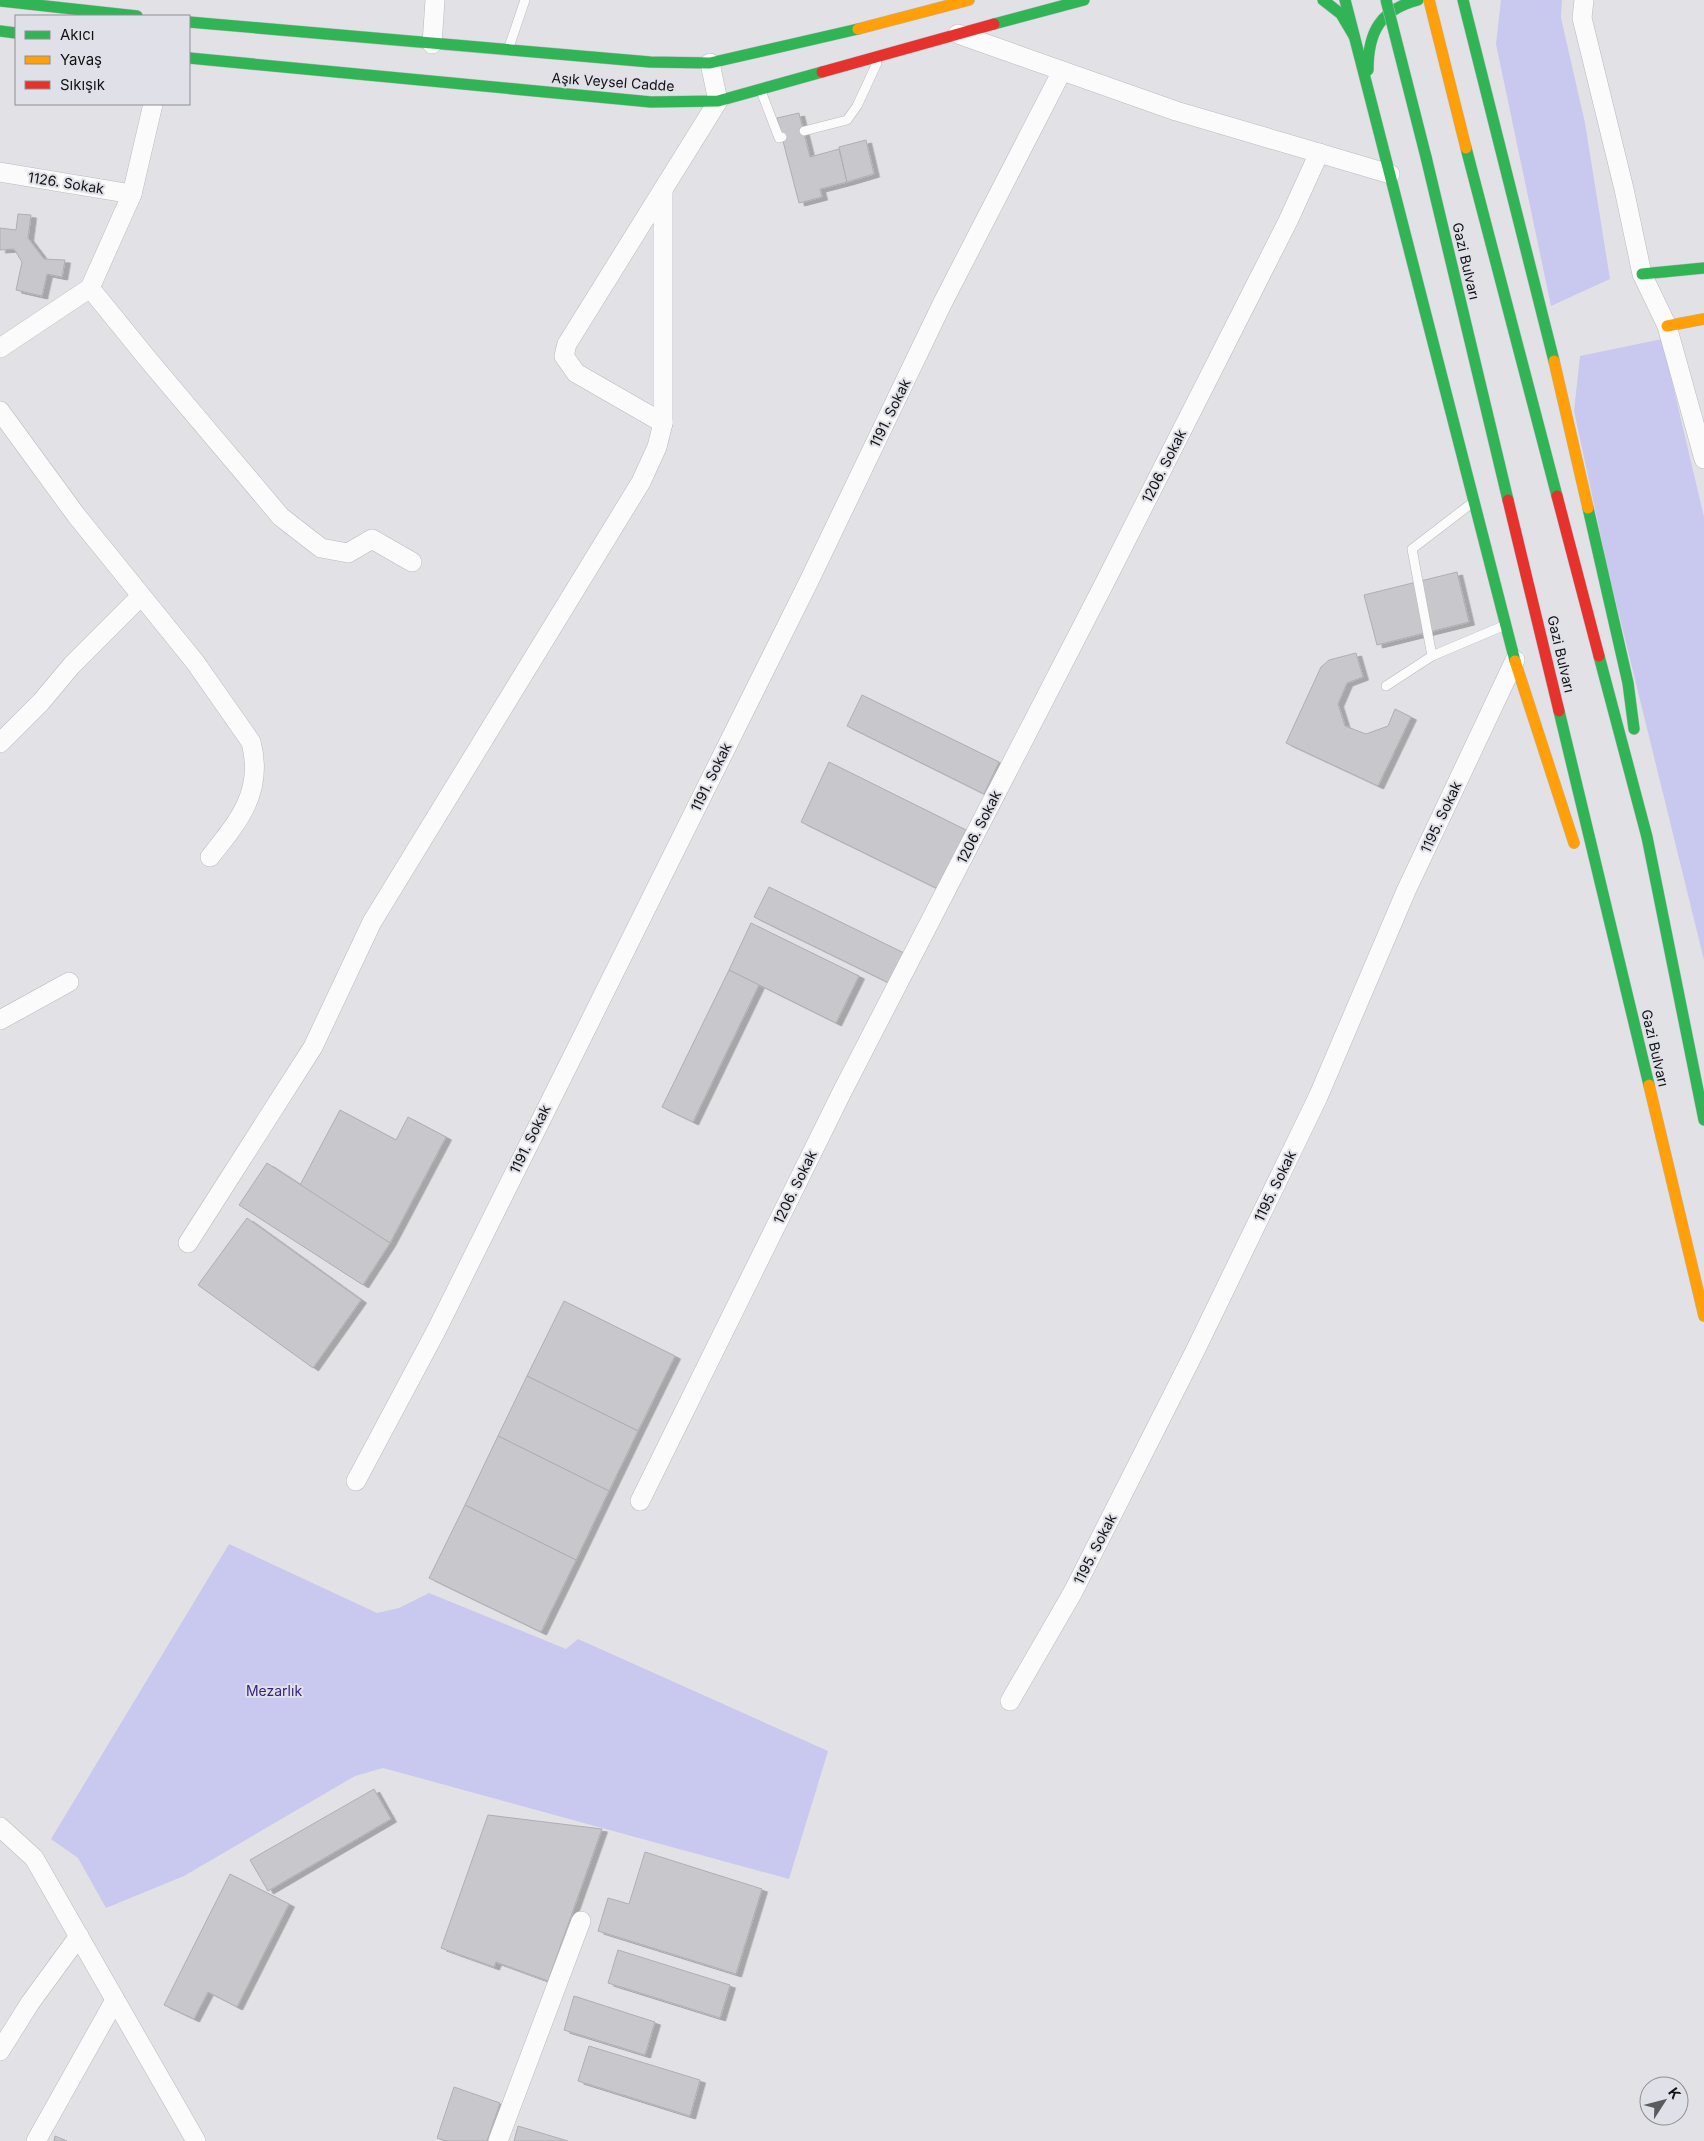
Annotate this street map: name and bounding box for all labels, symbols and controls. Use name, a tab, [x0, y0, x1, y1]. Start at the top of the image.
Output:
legend	[15, 15, 190, 105]
text: Akıcı	[60, 25, 94, 44]
text: Yavaş	[60, 50, 102, 69]
street label: Aşık Veysel Cadde	[551, 69, 675, 94]
text: Sıkışık	[60, 75, 106, 94]
street label: 1126. Sokak	[27, 168, 106, 197]
street label: Gazi Bulvarı	[1449, 221, 1484, 301]
street label: 1191. Sokak	[866, 375, 914, 450]
street label: 1206. Sokak	[1138, 426, 1189, 505]
street label: Gazi Bulvarı	[1544, 614, 1579, 694]
street label: 1191. Sokak	[687, 739, 735, 814]
street label: 1195. Sokak	[1417, 778, 1465, 855]
street label: 1206. Sokak	[953, 787, 1004, 866]
street label: Gazi Bulvarı	[1638, 1008, 1673, 1088]
street label: 1191. Sokak	[506, 1101, 554, 1176]
street label: 1206. Sokak	[769, 1147, 820, 1226]
street label: 1195. Sokak	[1250, 1147, 1299, 1224]
street label: 1195. Sokak	[1070, 1510, 1120, 1587]
park label: Mezarlık	[246, 1682, 302, 1699]
north arrow	[1639, 2076, 1689, 2126]
text: K	[1665, 2084, 1685, 2102]

